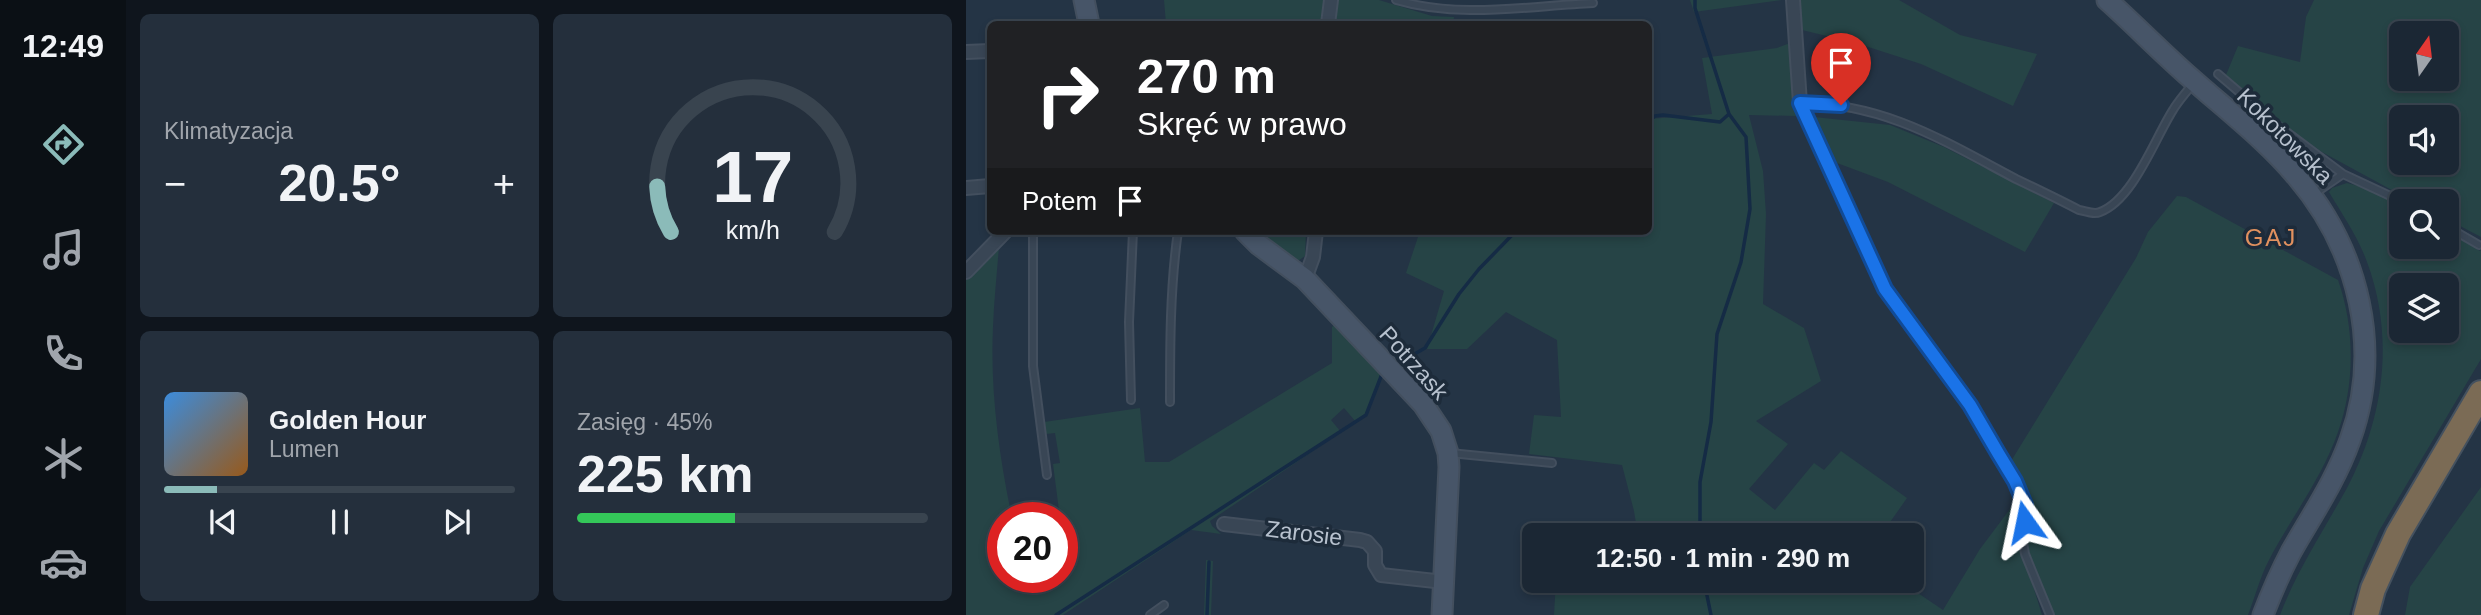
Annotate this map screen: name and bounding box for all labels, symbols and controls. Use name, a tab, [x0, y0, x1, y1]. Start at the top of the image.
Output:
north arrow	[2389, 21, 2459, 91]
map controls	[2389, 21, 2459, 343]
text: 12:49	[22, 28, 104, 64]
pin	[1811, 33, 1871, 105]
icon: arrive	[1822, 44, 1860, 82]
icon: right	[1022, 49, 1113, 140]
text: 270 m	[1137, 49, 1276, 103]
street label: Kokotowska	[2232, 83, 2338, 189]
button: sound	[2389, 105, 2459, 175]
text: Skręć w prawo	[1137, 106, 1347, 142]
text: Klimatyzacja	[164, 118, 293, 144]
icon: directions	[39, 120, 88, 169]
text: 17	[712, 136, 793, 217]
text: 20.5°	[278, 154, 401, 212]
text: −	[164, 163, 186, 205]
text: +	[493, 163, 515, 205]
icon: arrive	[1111, 182, 1149, 220]
text: Potem	[1022, 186, 1097, 216]
button: search	[2389, 189, 2459, 259]
text: km/h	[725, 215, 780, 243]
district label: GAJ	[2245, 224, 2297, 251]
icon: music	[39, 225, 88, 274]
button: layers	[2389, 273, 2459, 343]
street label: Potrzask	[1374, 321, 1454, 405]
icon: phone	[39, 329, 88, 378]
text: Golden Hour	[269, 405, 426, 435]
text: Zasięg · 45%	[577, 409, 713, 435]
icon: climate	[39, 434, 88, 483]
text: Lumen	[269, 436, 339, 462]
text: 225 km	[577, 445, 753, 503]
position arrow	[1988, 485, 2062, 559]
speed limit sign: 20	[987, 502, 1078, 593]
icon: previous	[204, 503, 242, 541]
icon: pause	[321, 503, 359, 541]
icon: next	[438, 503, 476, 541]
street label: Zarosie	[1264, 515, 1344, 551]
icon: car	[39, 538, 88, 587]
text: 12:50 · 1 min · 290 m	[1596, 543, 1850, 573]

